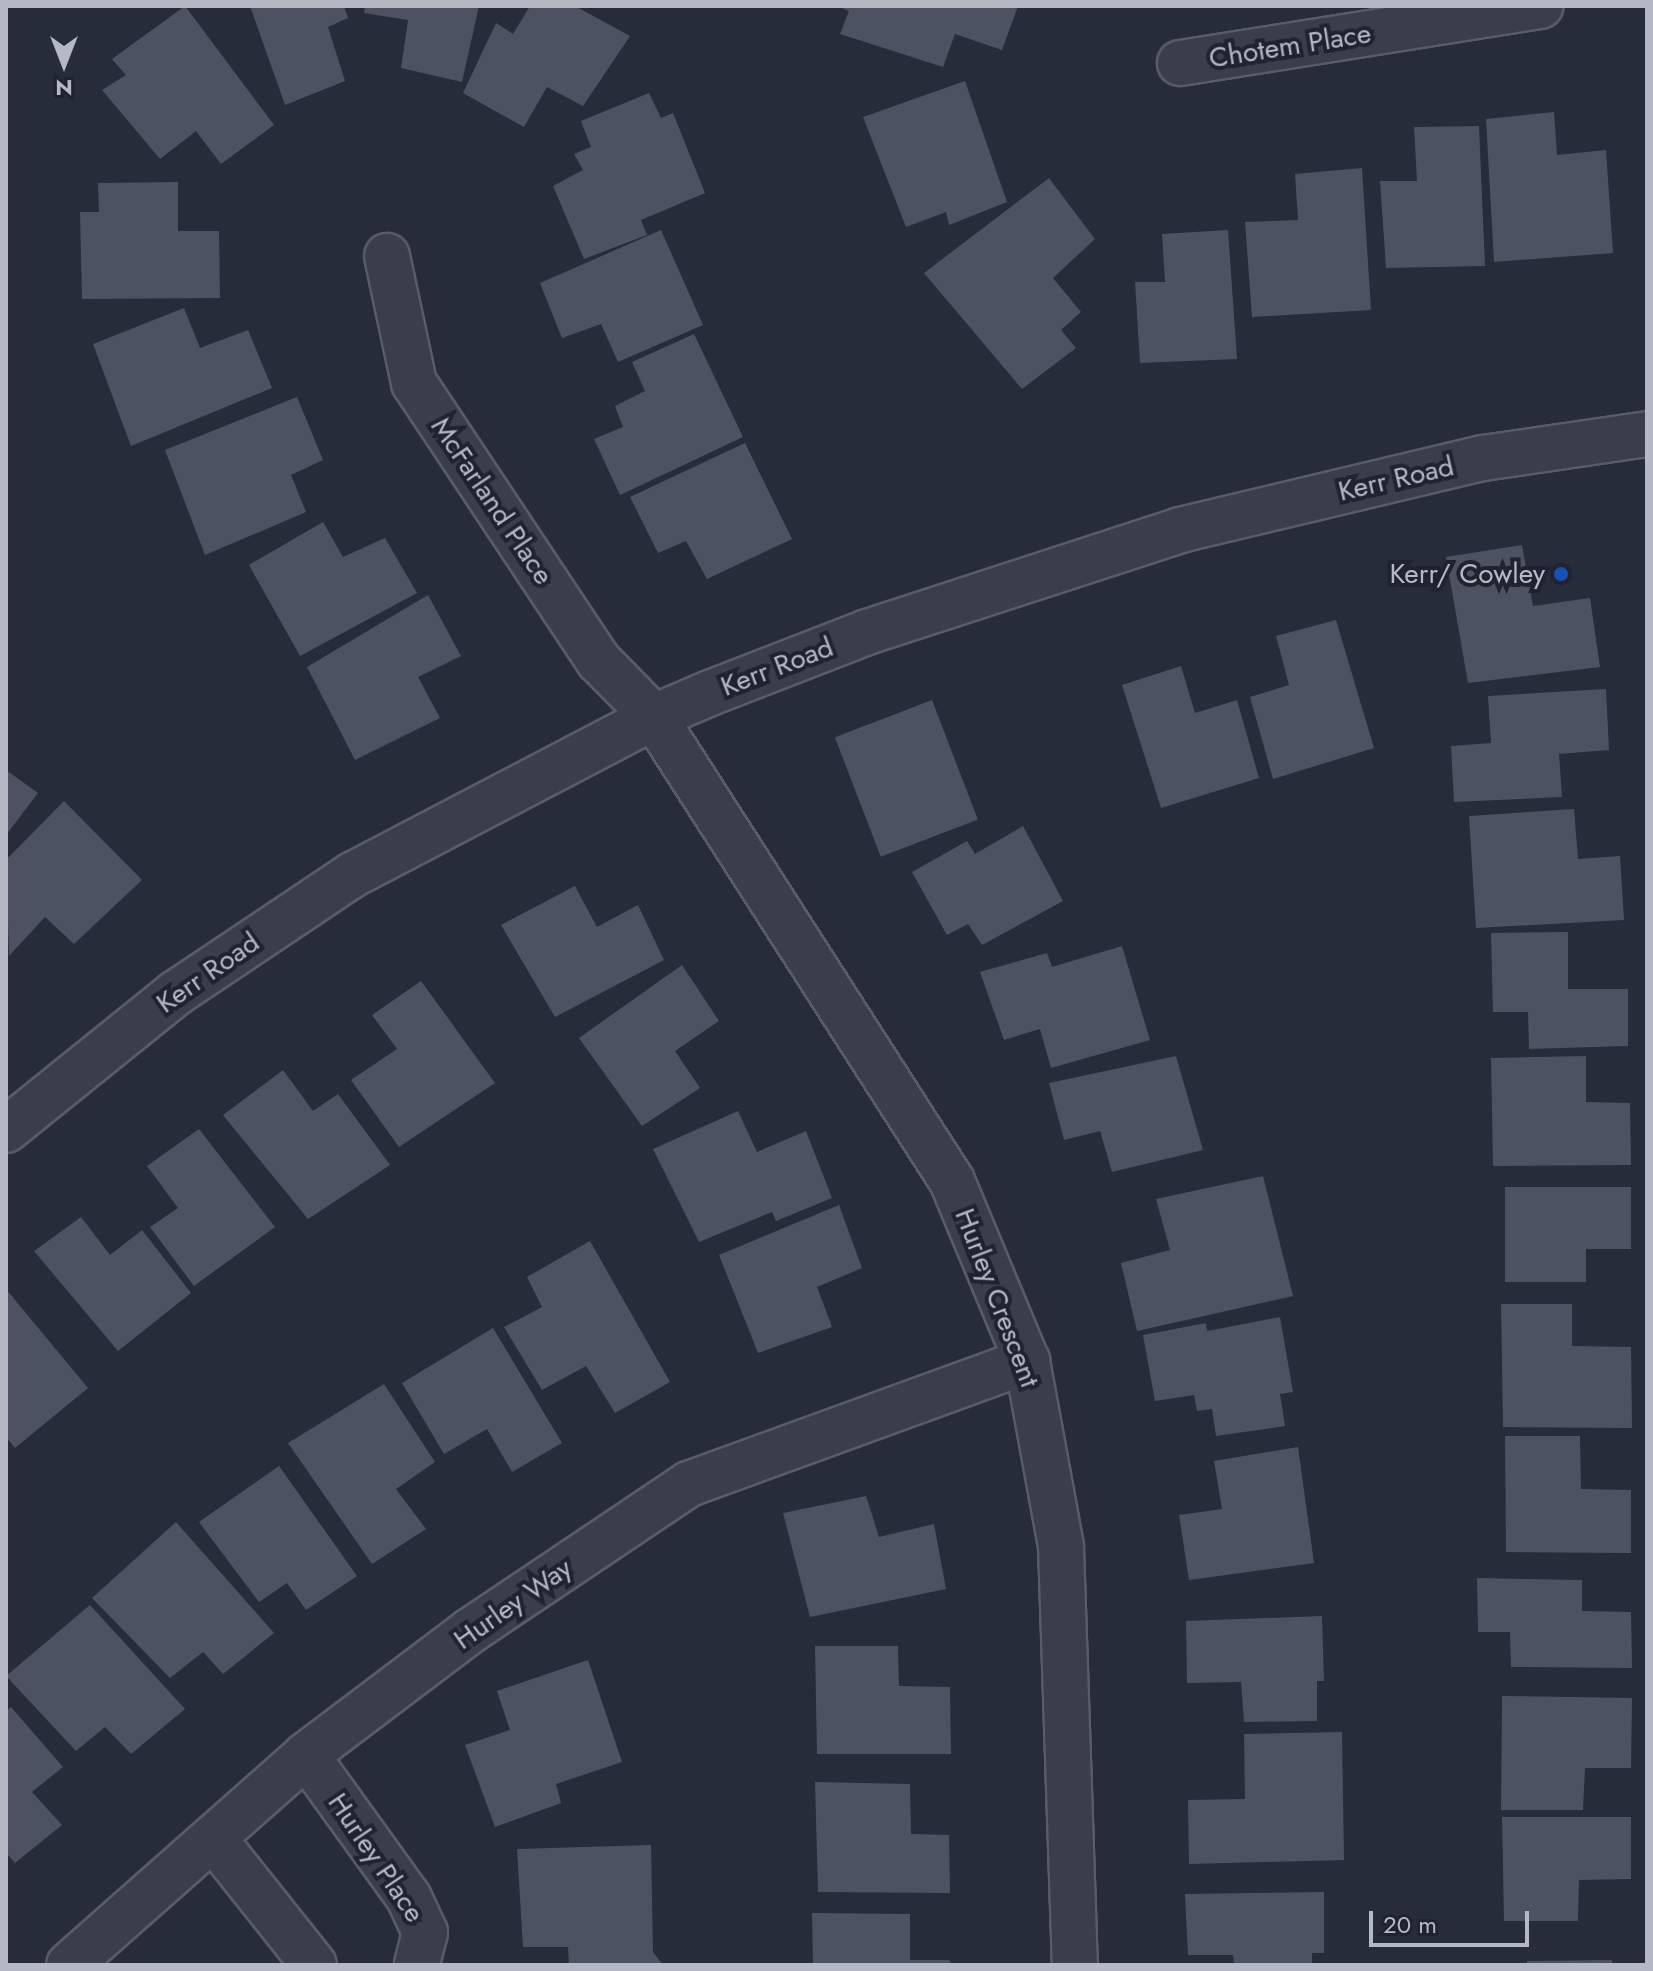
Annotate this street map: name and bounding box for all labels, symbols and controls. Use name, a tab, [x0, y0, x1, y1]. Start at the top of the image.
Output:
street label: Chotem Place	[1207, 17, 1373, 75]
north arrow	[24, 24, 104, 104]
text: N	[55, 72, 73, 104]
street label: McFarland Place	[424, 411, 560, 591]
street label: Kerr Road	[1335, 449, 1457, 509]
place label: Kerr/ Cowley	[1389, 557, 1545, 591]
marker: Kerr/ Cowley	[1552, 565, 1570, 583]
street label: Kerr Road	[716, 630, 838, 704]
street label: Kerr Road	[150, 926, 266, 1020]
street label: Hurley Crescent	[947, 1204, 1047, 1392]
street label: Hurley Way	[448, 1551, 578, 1657]
street label: Hurley Place	[321, 1787, 431, 1929]
scale bar	[1373, 1895, 1533, 1945]
text: 20 m	[1383, 1907, 1437, 1942]

